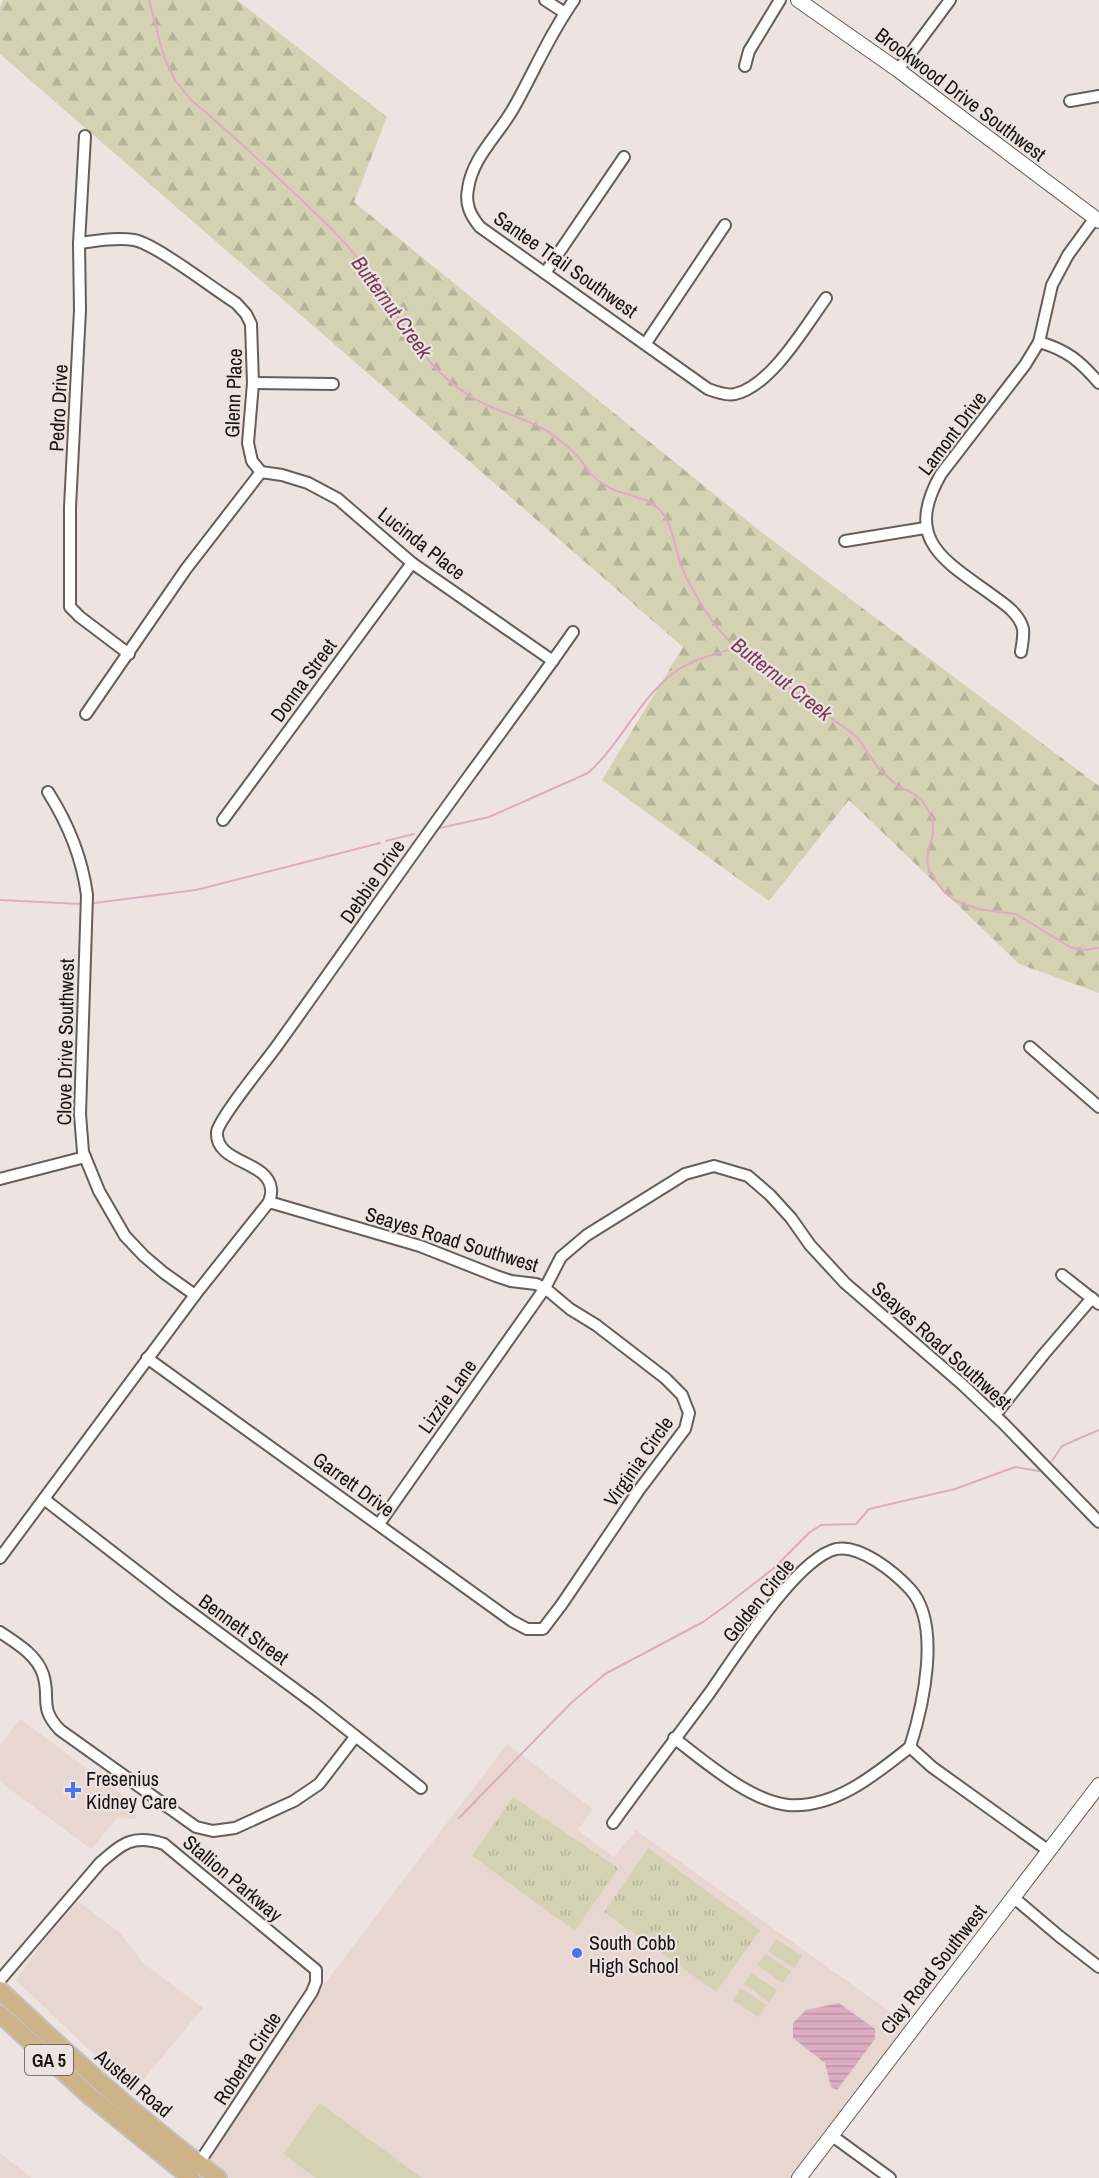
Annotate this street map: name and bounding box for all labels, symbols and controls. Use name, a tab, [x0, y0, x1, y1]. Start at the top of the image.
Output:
street label: Brookwood Drive Southwest	[870, 21, 1052, 167]
street label: Santee Trail Southwest	[489, 204, 644, 324]
water label: Butternut Creek	[345, 250, 440, 365]
street label: Glenn Place	[218, 348, 248, 438]
street label: Pedro Drive	[42, 364, 74, 452]
street label: Lamont Drive	[912, 386, 992, 480]
street label: Lucinda Place	[373, 500, 471, 586]
water label: Butternut Creek	[726, 630, 840, 728]
street label: Donna Street	[264, 633, 343, 727]
street label: Debbie Drive	[333, 834, 411, 928]
street label: Clove Drive Southwest	[50, 958, 80, 1126]
street label: Seayes Road Southwest	[362, 1200, 542, 1278]
street label: Seayes Road Southwest	[866, 1275, 1018, 1415]
street label: Lizzie Lane	[412, 1354, 482, 1438]
street label: Virginia Circle	[597, 1410, 679, 1512]
street label: Garrett Drive	[308, 1445, 400, 1523]
street label: Golden Circle	[716, 1553, 800, 1647]
street label: Bennett Street	[194, 1587, 295, 1671]
place label: Fresenius Kidney Care	[86, 1765, 177, 1815]
marker: Fresenius Kidney Care	[64, 1781, 82, 1799]
street label: Stallion Parkway	[178, 1828, 289, 1928]
street label: Clay Road Southwest	[874, 1898, 992, 2039]
place label: South Cobb High School	[589, 1929, 678, 1979]
marker: South Cobb High School	[570, 1946, 584, 1960]
street label: Roberta Circle	[207, 2006, 287, 2110]
street label: Austell Road	[89, 2042, 178, 2123]
road number: GA 5	[25, 2045, 73, 2075]

